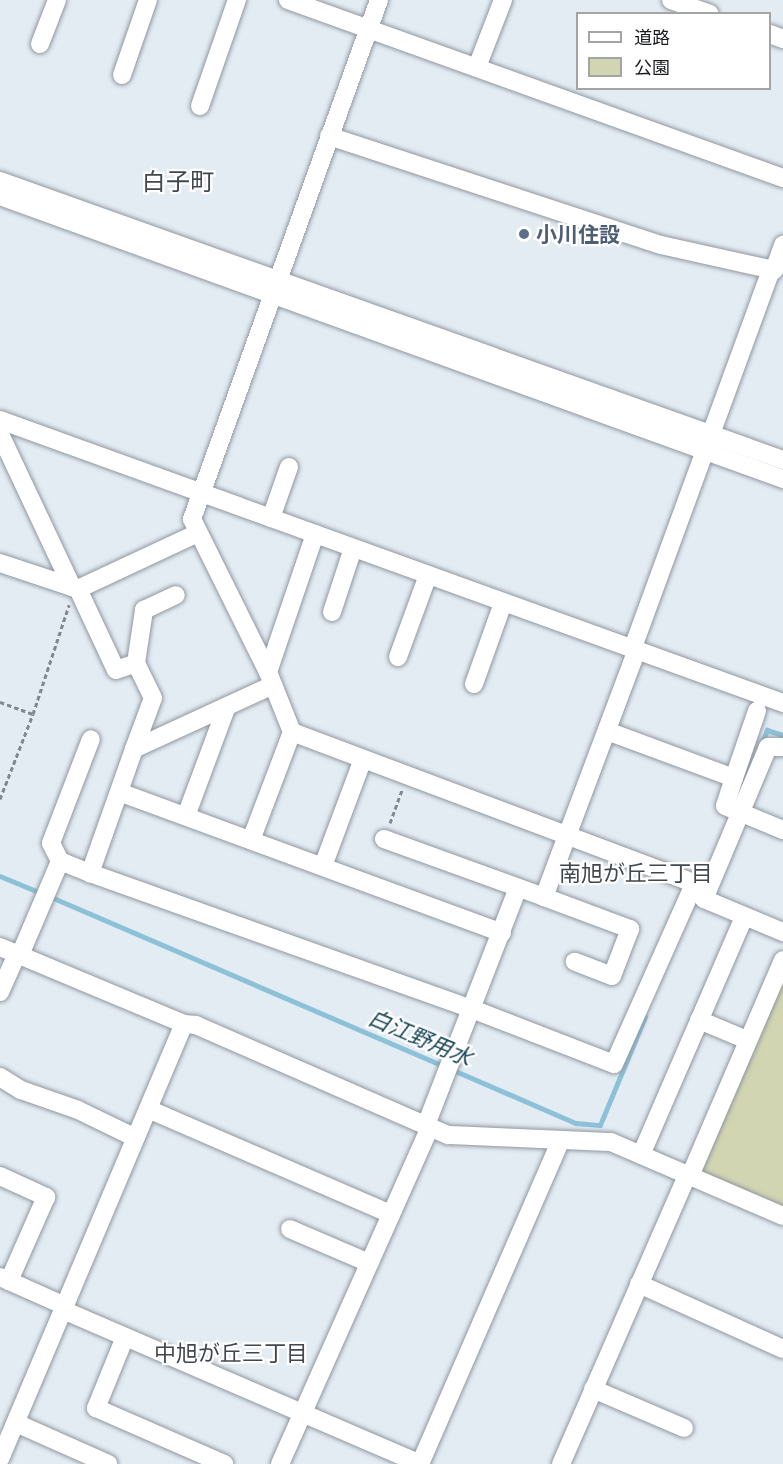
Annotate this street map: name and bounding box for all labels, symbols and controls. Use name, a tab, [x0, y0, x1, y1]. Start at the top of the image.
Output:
legend	[576, 12, 771, 90]
text: 道路	[634, 24, 670, 51]
text: 公園	[634, 54, 670, 81]
district label: 白子町	[142, 168, 214, 196]
place label: 小川住設	[536, 221, 620, 247]
marker: 小川住設	[517, 227, 531, 241]
district label: 南旭が丘三丁目	[559, 861, 713, 887]
water label: 白江野用水	[364, 1004, 476, 1072]
district label: 中旭が丘三丁目	[154, 1341, 308, 1367]

